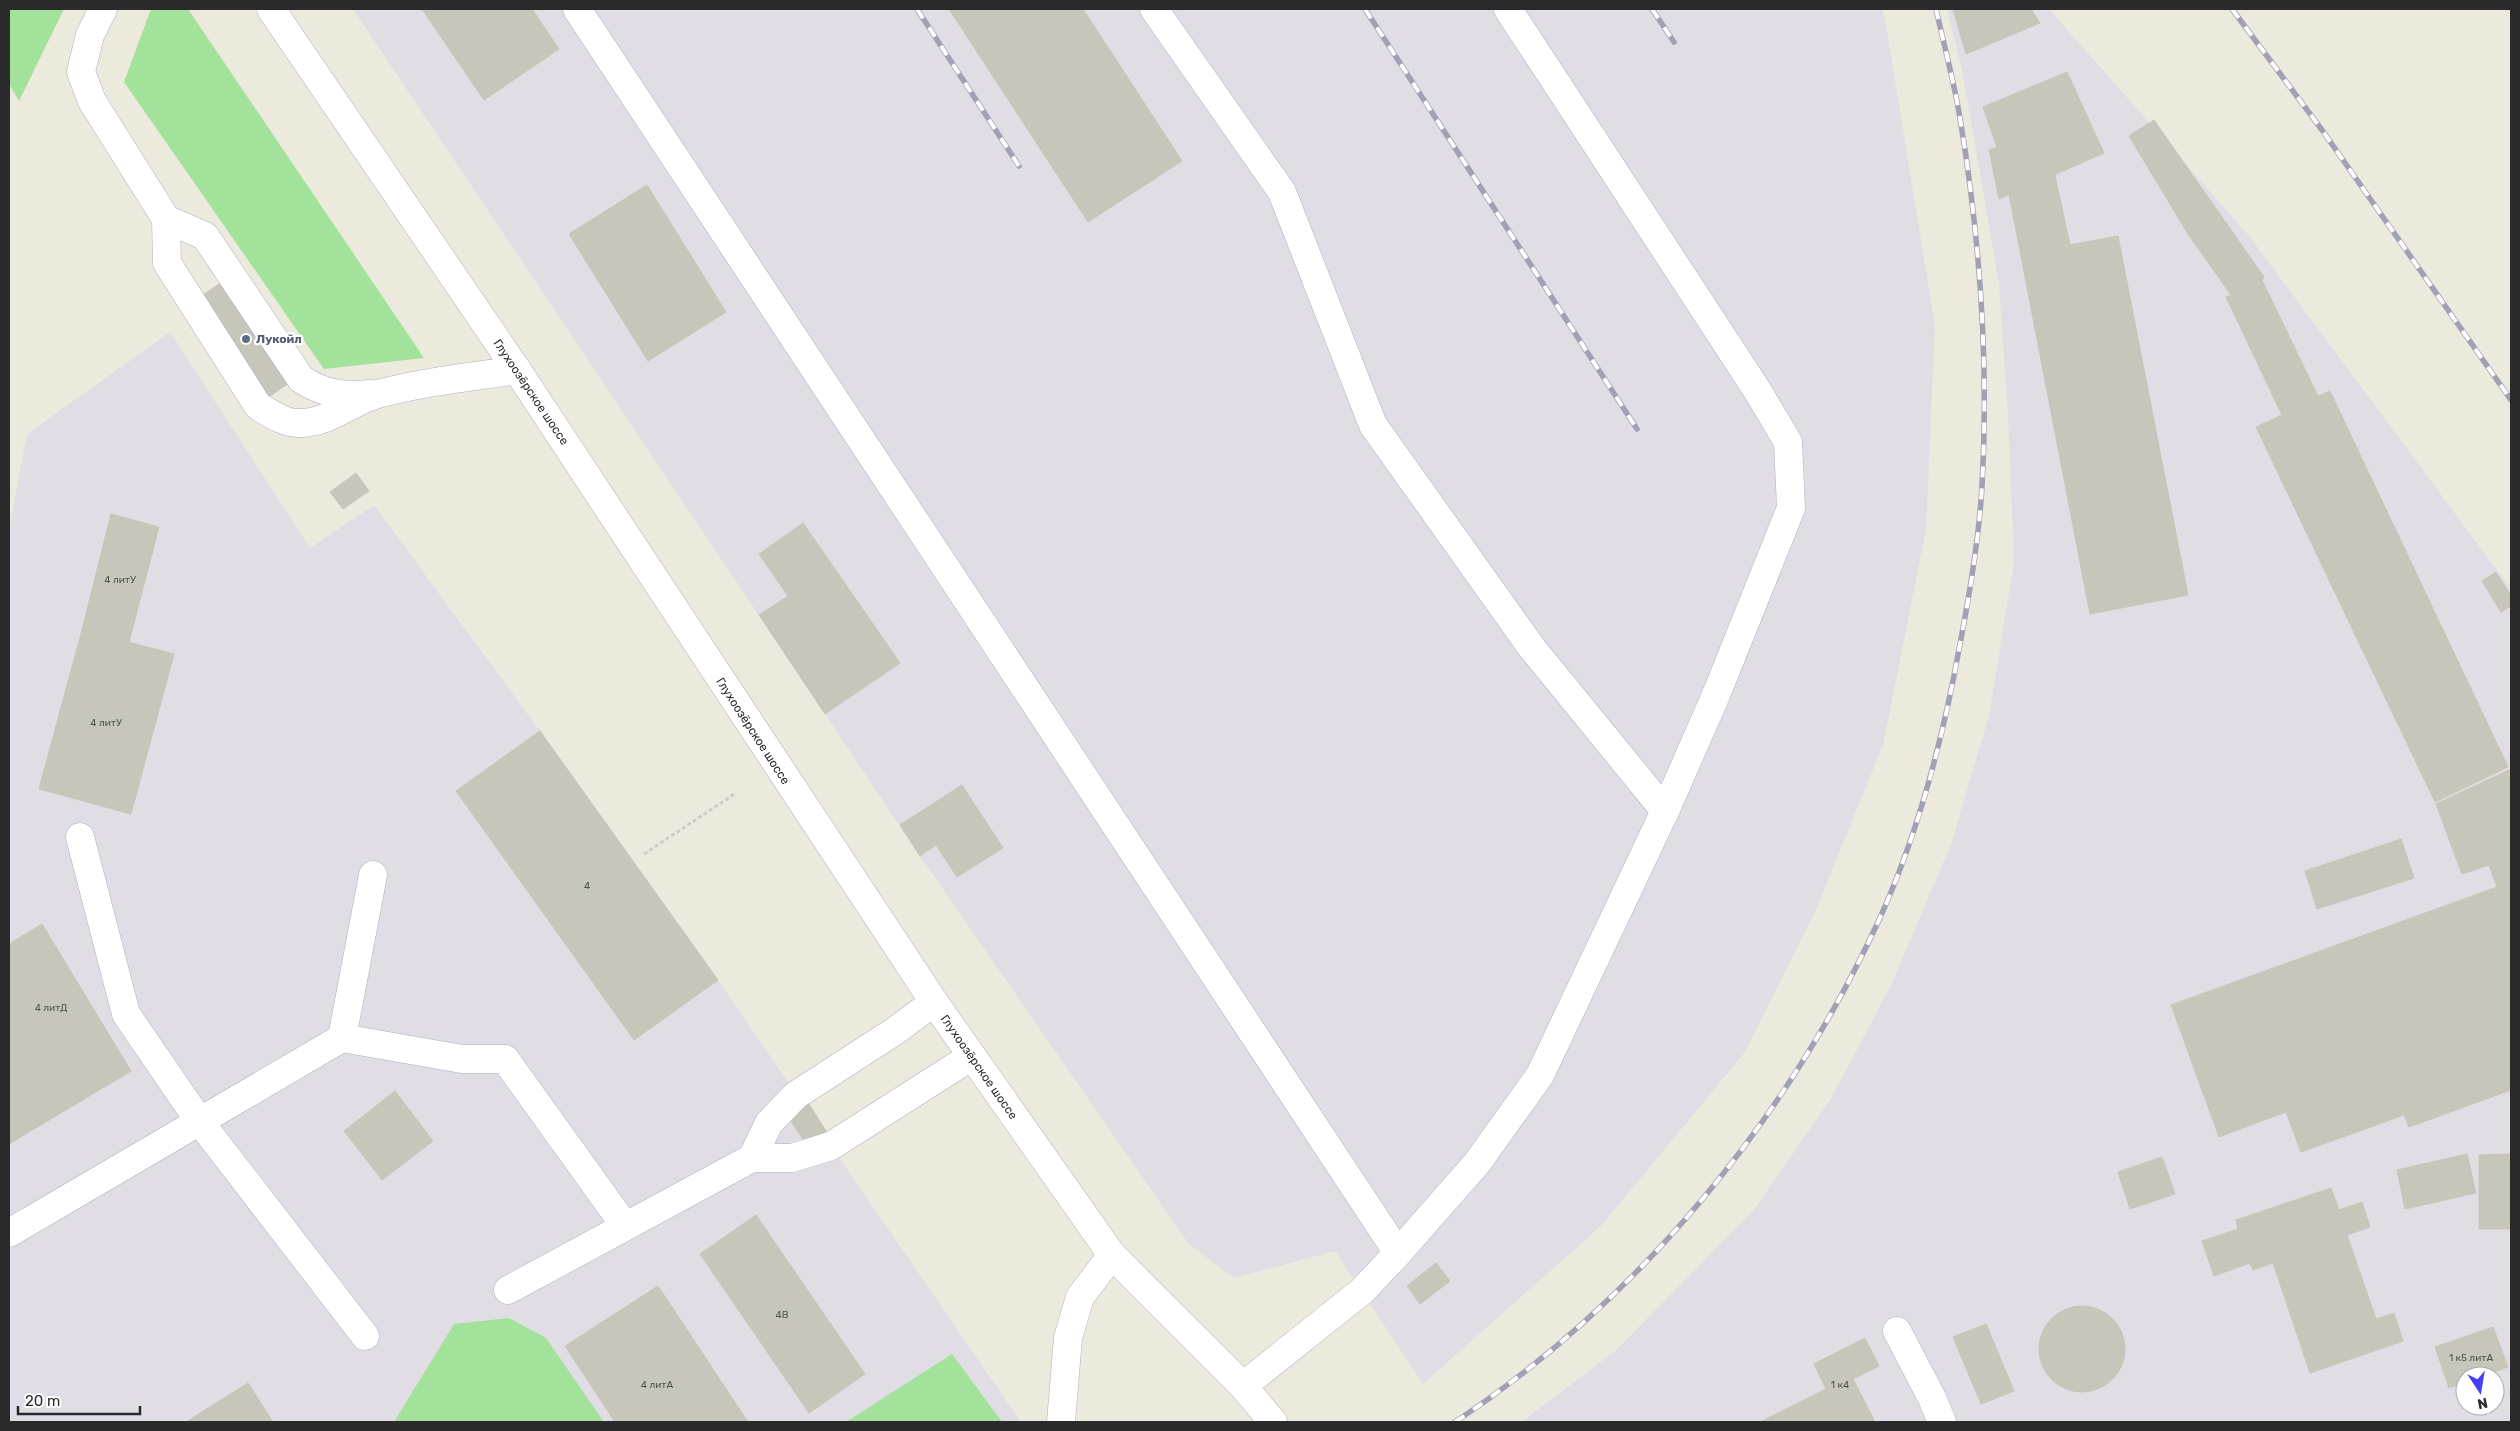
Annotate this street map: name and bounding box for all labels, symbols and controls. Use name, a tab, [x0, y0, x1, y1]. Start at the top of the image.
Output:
place label: Лукойл	[256, 332, 302, 346]
marker: Лукойл	[240, 333, 252, 345]
street label: Глухоозёрское шоссе	[490, 337, 572, 448]
house number: 4 литУ	[104, 574, 136, 586]
street label: Глухоозёрское шоссе	[713, 675, 793, 787]
house number: 4 литУ	[90, 717, 122, 729]
house number: 4	[584, 880, 590, 892]
house number: 4 литД	[35, 1002, 67, 1014]
street label: Глухоозёрское шоссе	[938, 1012, 1021, 1122]
house number: 4В	[776, 1309, 789, 1321]
house number: 1 к5 литА	[2449, 1352, 2493, 1364]
north arrow	[2455, 1366, 2505, 1416]
house number: 4 литА	[641, 1379, 673, 1391]
house number: 1 к4	[1831, 1379, 1849, 1391]
scale bar	[18, 1384, 140, 1416]
text: 20 m	[25, 1392, 60, 1410]
text: N	[2476, 1394, 2489, 1413]

